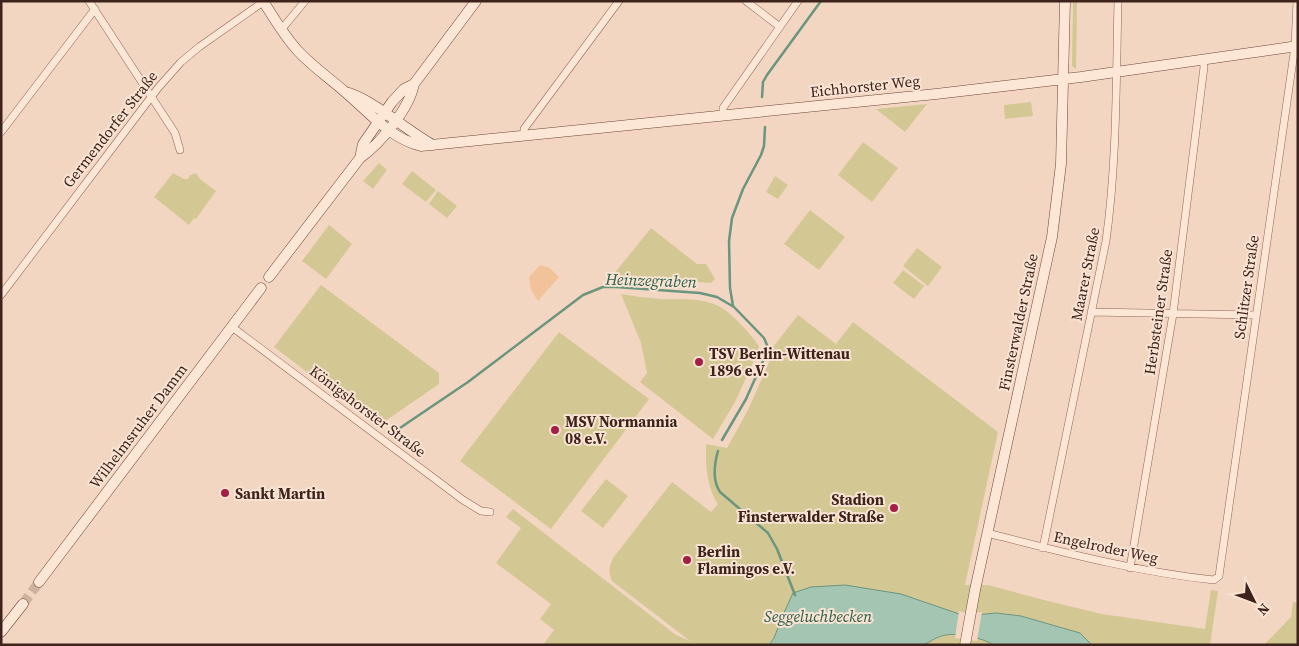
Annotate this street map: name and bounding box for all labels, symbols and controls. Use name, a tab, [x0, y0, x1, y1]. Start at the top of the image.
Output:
street label: Germendorfer Straße	[58, 66, 162, 192]
street label: Eichhorster Weg	[809, 70, 921, 102]
street label: Maarer Straße	[1066, 225, 1104, 323]
street label: Schlitzer Straße	[1228, 233, 1264, 340]
street label: Herbsteiner Straße	[1139, 247, 1177, 376]
street label: Finsterwalder Straße	[993, 251, 1043, 393]
water label: Heinzegraben	[604, 267, 697, 293]
place label: TSV Berlin-Wittenau 1896 e.V.	[709, 343, 850, 381]
marker: TSV Berlin-Wittenau 1896 e.V.	[693, 356, 705, 368]
street label: Wilhelmsruher Damm	[84, 359, 192, 493]
street label: Königshorster Straße	[305, 360, 431, 462]
place label: MSV Normannia 08 e.V.	[565, 411, 678, 449]
marker: MSV Normannia 08 e.V.	[549, 424, 561, 436]
place label: Sankt Martin	[235, 483, 325, 504]
marker: Sankt Martin	[219, 487, 231, 499]
place label: Stadion Finsterwalder Straße	[738, 489, 884, 527]
marker: Stadion Finsterwalder Straße	[888, 502, 900, 514]
street label: Engelroder Weg	[1052, 526, 1160, 568]
place label: Berlin Flamingos e.V.	[697, 541, 795, 579]
marker: Berlin Flamingos e.V.	[681, 554, 693, 566]
north arrow	[1229, 576, 1279, 626]
text: N	[1253, 599, 1275, 620]
water label: Seggeluchbecken	[764, 605, 872, 627]

